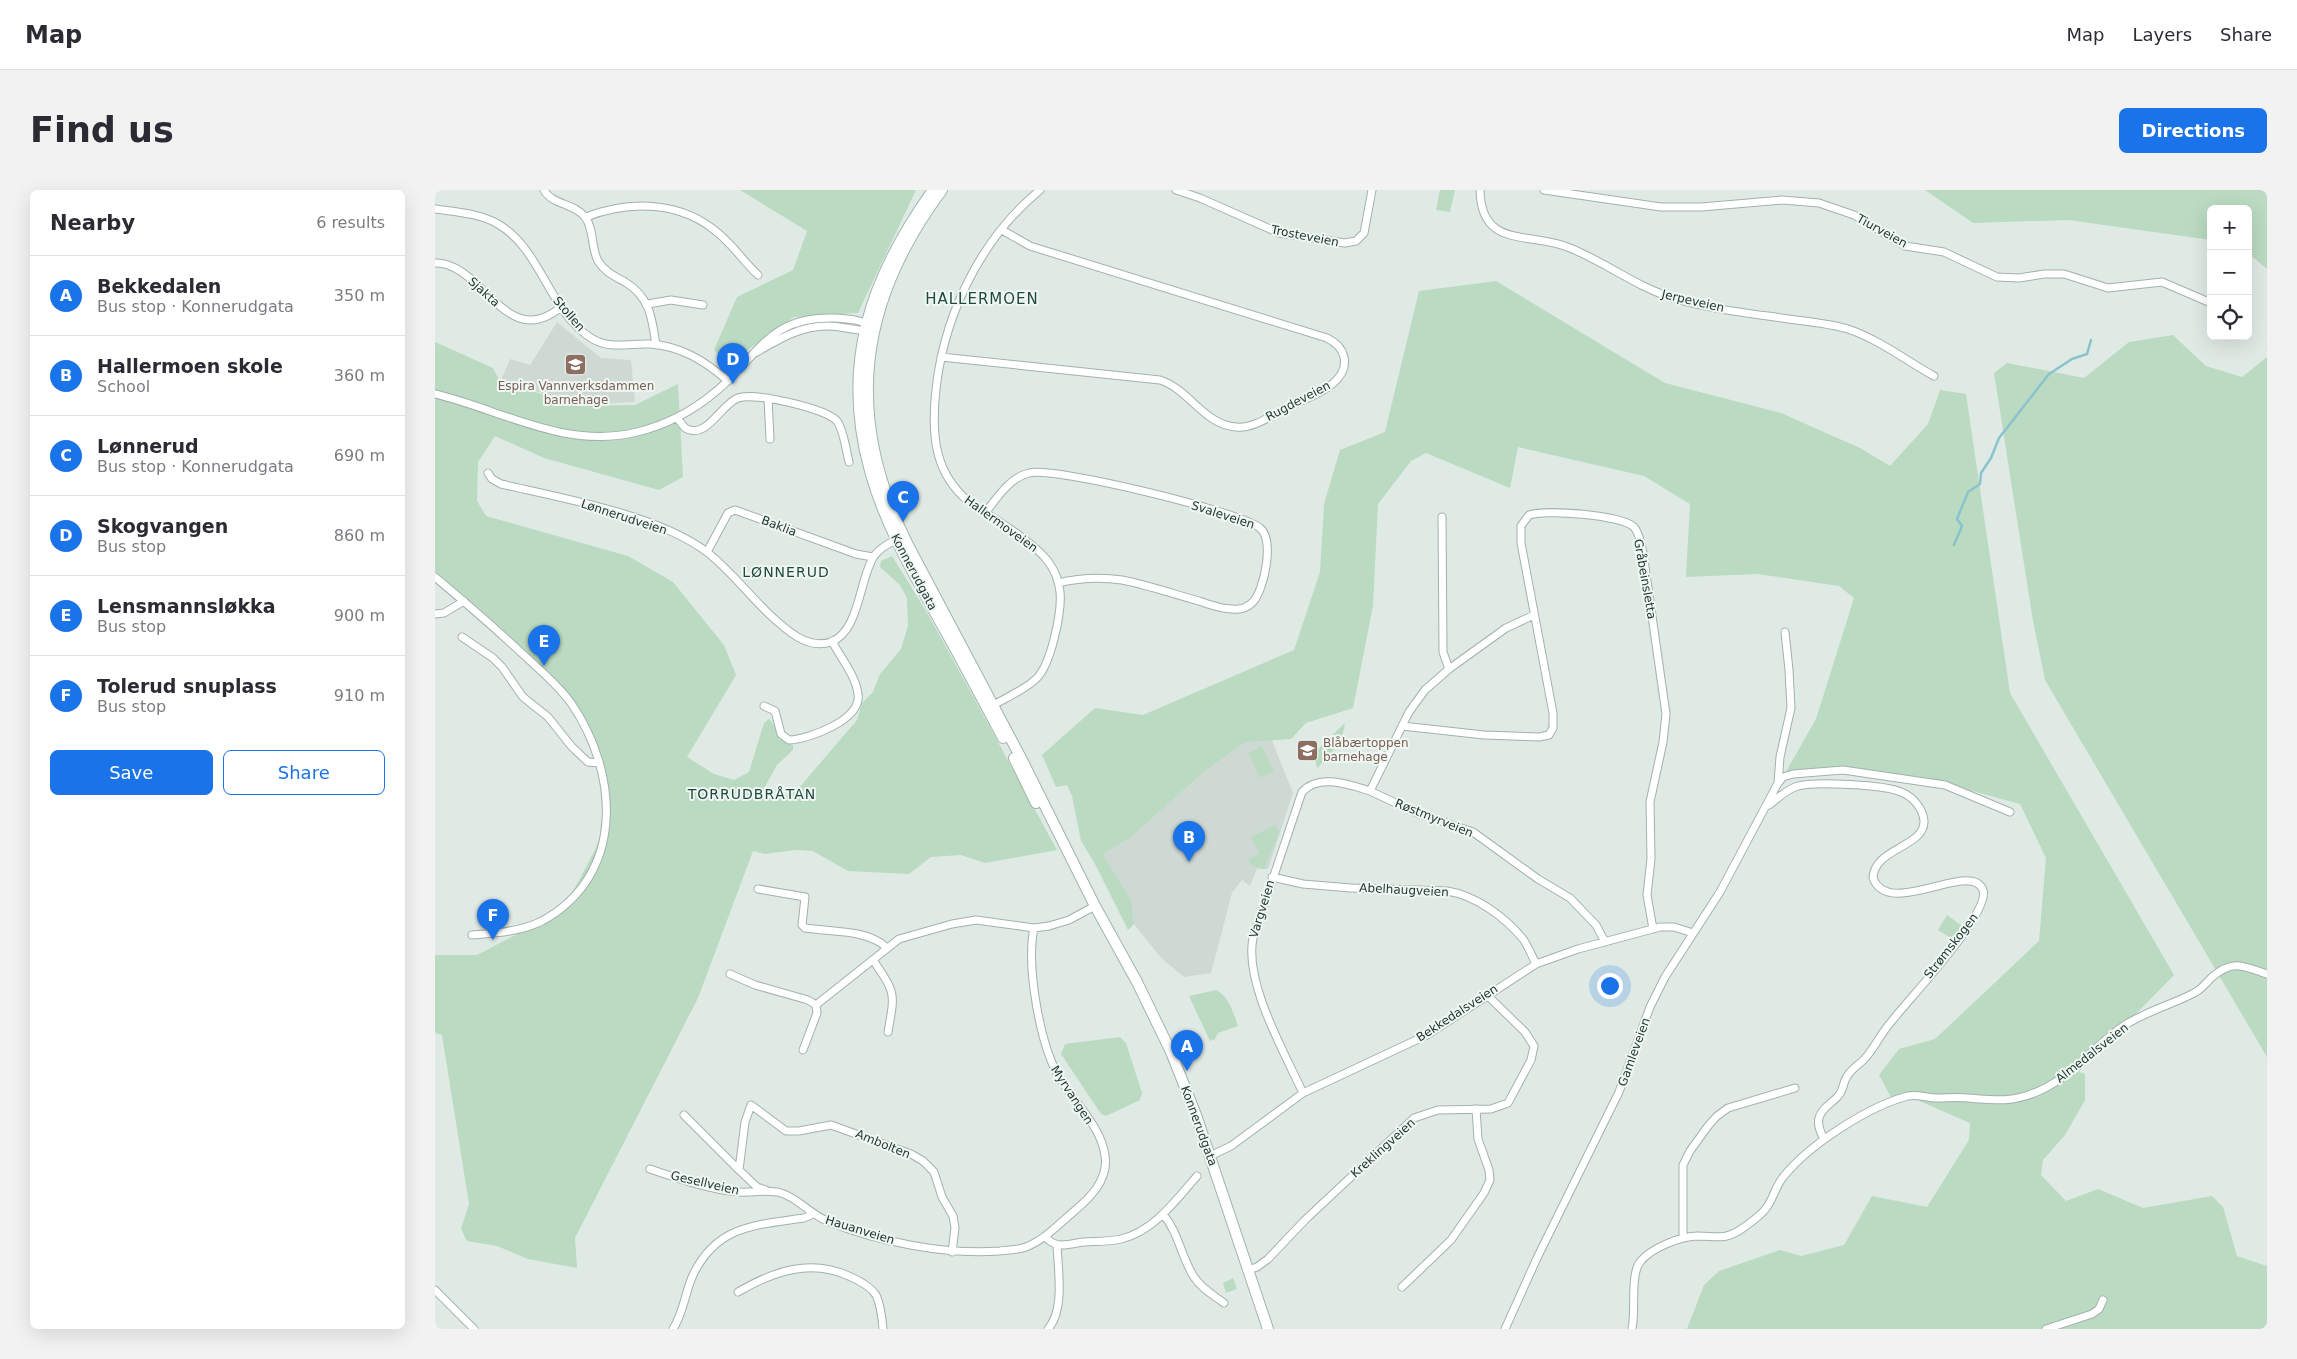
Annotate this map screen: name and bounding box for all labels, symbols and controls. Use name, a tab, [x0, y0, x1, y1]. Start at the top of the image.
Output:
text: Map	[25, 21, 82, 49]
text: Map	[2066, 24, 2104, 45]
text: Layers	[2132, 24, 2192, 45]
text: Share	[2220, 24, 2272, 45]
button: Directions	[2119, 108, 2267, 153]
text: Find us	[30, 110, 174, 150]
map controls	[2207, 205, 2252, 340]
button: +	[2207, 205, 2252, 250]
text: Nearby	[50, 211, 135, 235]
street label: Tiurveien	[1853, 211, 1910, 251]
text: 6 results	[316, 213, 385, 232]
street label: Trosteveien	[1269, 222, 1340, 249]
button: −	[2207, 250, 2252, 295]
street label: Sjakta	[465, 274, 503, 310]
text: Bekkedalen	[97, 275, 221, 297]
text: A	[60, 286, 72, 305]
text: 350 m	[334, 286, 385, 305]
street label: Jerpeveien	[1659, 287, 1726, 315]
district label: HALLERMOEN	[925, 290, 1039, 308]
street label: Stollen	[550, 294, 588, 334]
button: locate	[2207, 295, 2252, 340]
text: Bus stop · Konnerudgata	[97, 297, 294, 316]
pin: D	[717, 343, 749, 384]
school or university icon: Espira Vannverksdammen barnehage	[564, 353, 588, 377]
text: Hallermoen skole	[97, 355, 283, 377]
text: B	[60, 366, 72, 385]
text: 360 m	[334, 366, 385, 385]
text: School	[97, 377, 150, 396]
street label: Rugdeveien	[1263, 378, 1333, 424]
place label: Espira Vannverksdammen barnehage	[498, 379, 654, 407]
text: Lønnerud	[97, 435, 199, 457]
text: C	[60, 446, 72, 465]
text: 690 m	[334, 446, 385, 465]
text: Bus stop · Konnerudgata	[97, 457, 294, 476]
pin: C	[887, 481, 919, 522]
street label: Hallermoveien	[962, 493, 1040, 555]
street label: Lønnerudveien	[579, 496, 669, 538]
street label: Svaleveien	[1190, 498, 1256, 532]
street label: Baklia	[759, 513, 799, 539]
text: Skogvangen	[97, 515, 228, 537]
text: D	[59, 526, 73, 545]
text: 860 m	[334, 526, 385, 545]
street label: Konnerudgata	[888, 531, 940, 613]
text: Bus stop	[97, 537, 166, 556]
street label: Gråbeinsletta	[1631, 538, 1659, 620]
district label: LØNNERUD	[742, 564, 830, 580]
text: Lensmannsløkka	[97, 595, 275, 617]
text: E	[61, 606, 71, 625]
text: 900 m	[334, 606, 385, 625]
text: Bus stop	[97, 617, 166, 636]
pin: E	[528, 625, 560, 666]
text: Tolerud snuplass	[97, 675, 277, 697]
text: F	[61, 686, 71, 705]
text: 910 m	[334, 686, 385, 705]
text: Bus stop	[97, 697, 166, 716]
place label: Blåbærtoppen barnehage	[1323, 736, 1409, 764]
school or university icon: Blåbærtoppen barnehage	[1295, 738, 1319, 762]
button: Save	[50, 750, 213, 795]
button: Share	[223, 750, 385, 795]
district label: TORRUDBRÅTAN	[687, 786, 816, 802]
street label: Røstmyrveien	[1393, 796, 1475, 840]
pin: B	[1173, 821, 1205, 862]
street label: Vargveien	[1247, 878, 1277, 940]
street label: Abelhaugveien	[1359, 881, 1449, 899]
pin: F	[477, 899, 509, 940]
street label: Strømskogen	[1921, 911, 1981, 981]
your location	[1597, 973, 1623, 999]
street label: Bekkedalsveien	[1414, 982, 1500, 1044]
street label: Gamleveien	[1615, 1016, 1653, 1088]
street label: Almedalsveien	[2053, 1020, 2131, 1086]
pin: A	[1171, 1030, 1203, 1071]
street label: Myrvangen	[1048, 1063, 1096, 1127]
street label: Konnerudgata	[1178, 1084, 1220, 1168]
street label: Kreklingveien	[1348, 1116, 1418, 1180]
street label: Ambolten	[854, 1127, 912, 1161]
street label: Gesellveien	[669, 1168, 741, 1198]
street label: Hauanveien	[824, 1213, 896, 1247]

